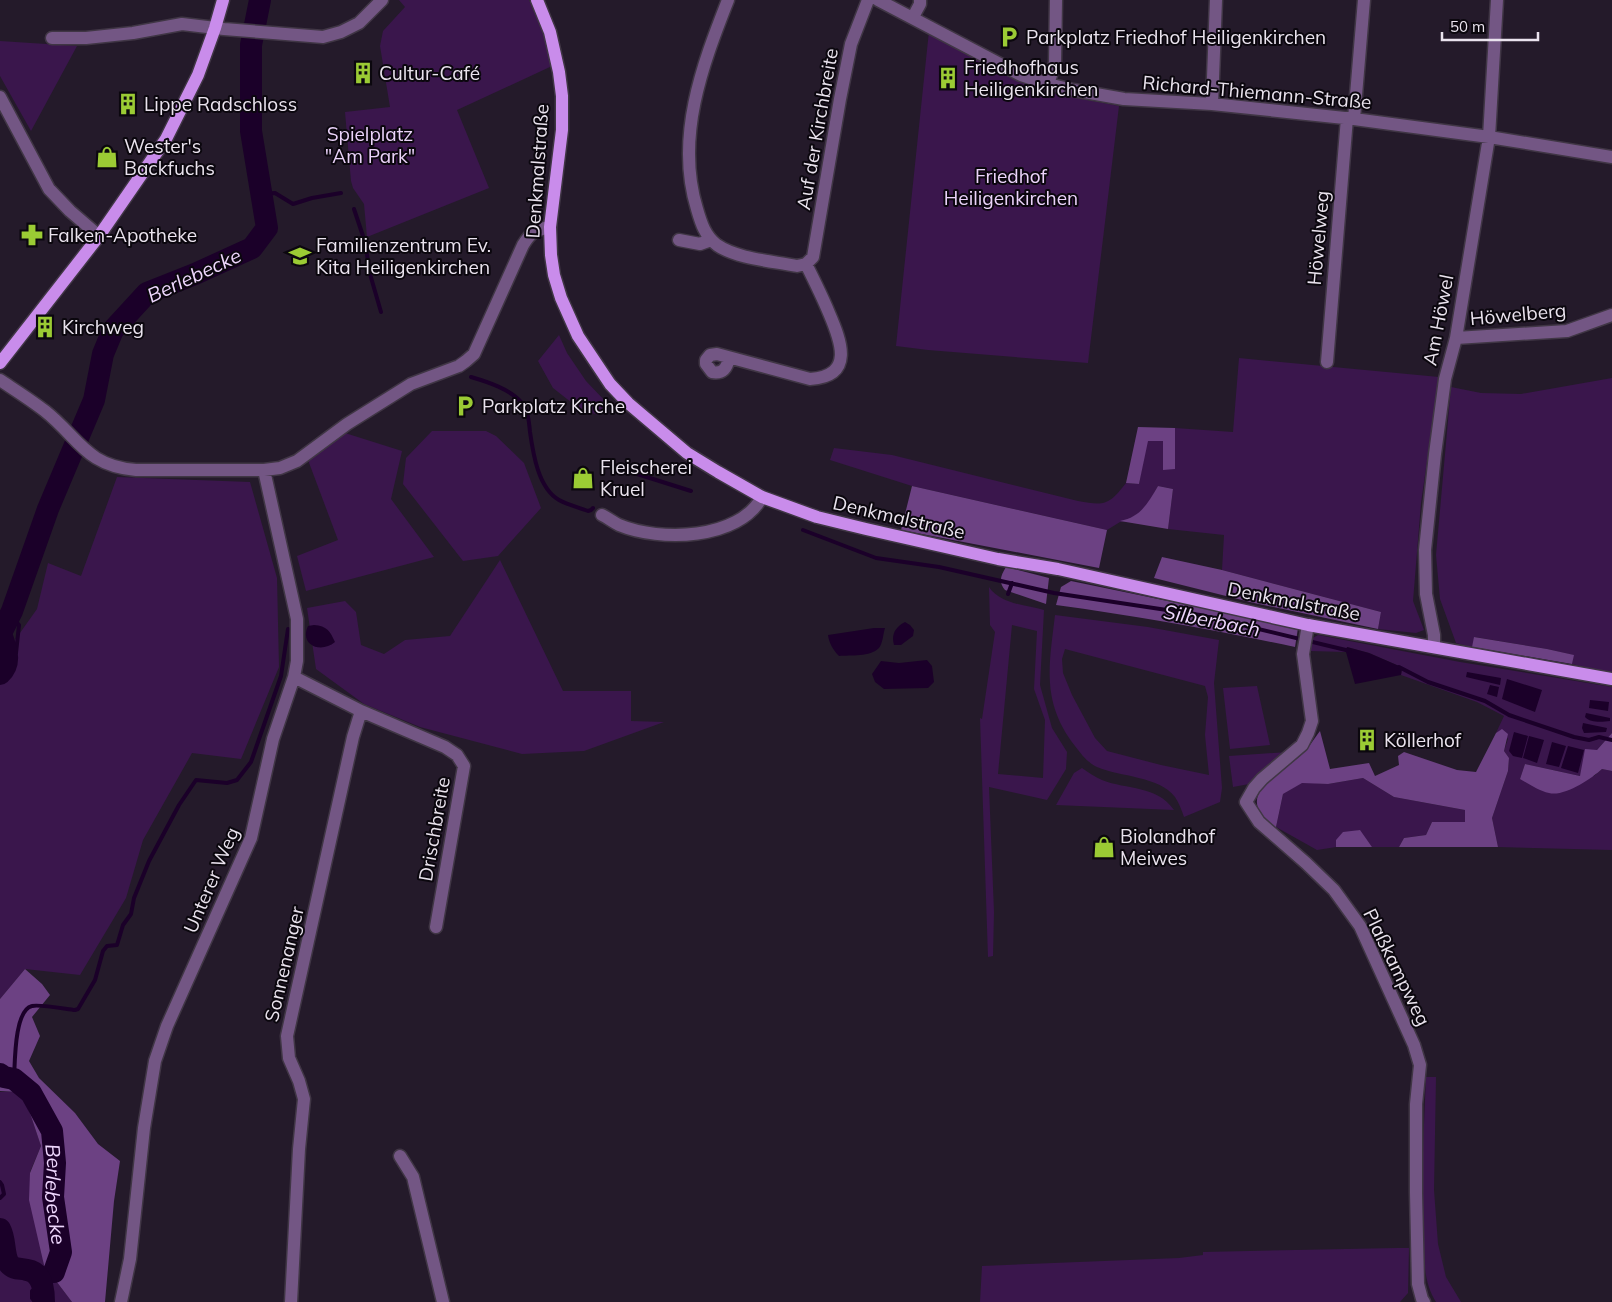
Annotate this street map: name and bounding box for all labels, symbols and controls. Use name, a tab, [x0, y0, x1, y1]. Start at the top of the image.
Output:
scale bar	[1442, 10, 1538, 42]
text: 50 m	[1450, 17, 1485, 36]
parking icon: Parkplatz Friedhof Heiligenkirchen	[996, 24, 1022, 50]
place label: Parkplatz Friedhof Heiligenkirchen	[1026, 25, 1326, 49]
street label: Auf der Kirchbreite	[791, 46, 843, 212]
place label: Friedhofhaus Heiligenkirchen	[964, 55, 1098, 101]
building icon: Cultur-Café	[350, 60, 376, 86]
place label: Cultur-Café	[379, 61, 480, 85]
building icon: Friedhofhaus Heiligenkirchen	[935, 65, 961, 91]
street label: Richard-Thiemann-Straße	[1142, 70, 1372, 114]
building icon: Lippe Radschloss	[115, 91, 141, 117]
place label: Lippe Radschloss	[144, 92, 297, 116]
street label: Denkmalstraße	[520, 103, 554, 239]
park label: Spielplatz "Am Park"	[325, 122, 415, 168]
place label: Wester's Backfuchs	[124, 134, 215, 180]
shop icon: Wester's Backfuchs	[94, 144, 120, 170]
park label: Friedhof Heiligenkirchen	[944, 164, 1078, 210]
street label: Höwelweg	[1302, 190, 1334, 286]
pharmacy icon: Falken-Apotheke	[19, 222, 45, 248]
place label: Falken-Apotheke	[48, 223, 197, 247]
place label: Familienzentrum Ev. Kita Heiligenkirchen	[316, 233, 491, 279]
water label: Berlebecke	[143, 242, 245, 308]
school or university icon: Familienzentrum Ev. Kita Heiligenkirchen	[287, 243, 313, 269]
street label: Am Höwel	[1417, 273, 1459, 367]
street label: Höwelberg	[1469, 298, 1567, 330]
building icon: Kirchweg	[32, 314, 58, 340]
place label: Kirchweg	[62, 315, 144, 339]
parking icon: Parkplatz Kirche	[452, 393, 478, 419]
place label: Parkplatz Kirche	[482, 394, 625, 418]
place label: Fleischerei Kruel	[600, 455, 692, 501]
shop icon: Fleischerei Kruel	[570, 465, 596, 491]
street label: Denkmalstraße	[831, 490, 967, 544]
street label: Denkmalstraße	[1226, 576, 1362, 626]
water label: Silberbach	[1162, 598, 1262, 642]
building icon: Köllerhof	[1354, 727, 1380, 753]
place label: Köllerhof	[1384, 728, 1462, 752]
street label: Drischbreite	[413, 775, 455, 883]
street label: Unterer Weg	[178, 823, 244, 937]
place label: Biolandhof Meiwes	[1120, 824, 1216, 870]
shop icon: Biolandhof Meiwes	[1091, 834, 1117, 860]
street label: Sonnenanger	[259, 904, 309, 1024]
street label: Plaßkampweg	[1358, 904, 1436, 1030]
water label: Berlebecke	[40, 1143, 72, 1246]

